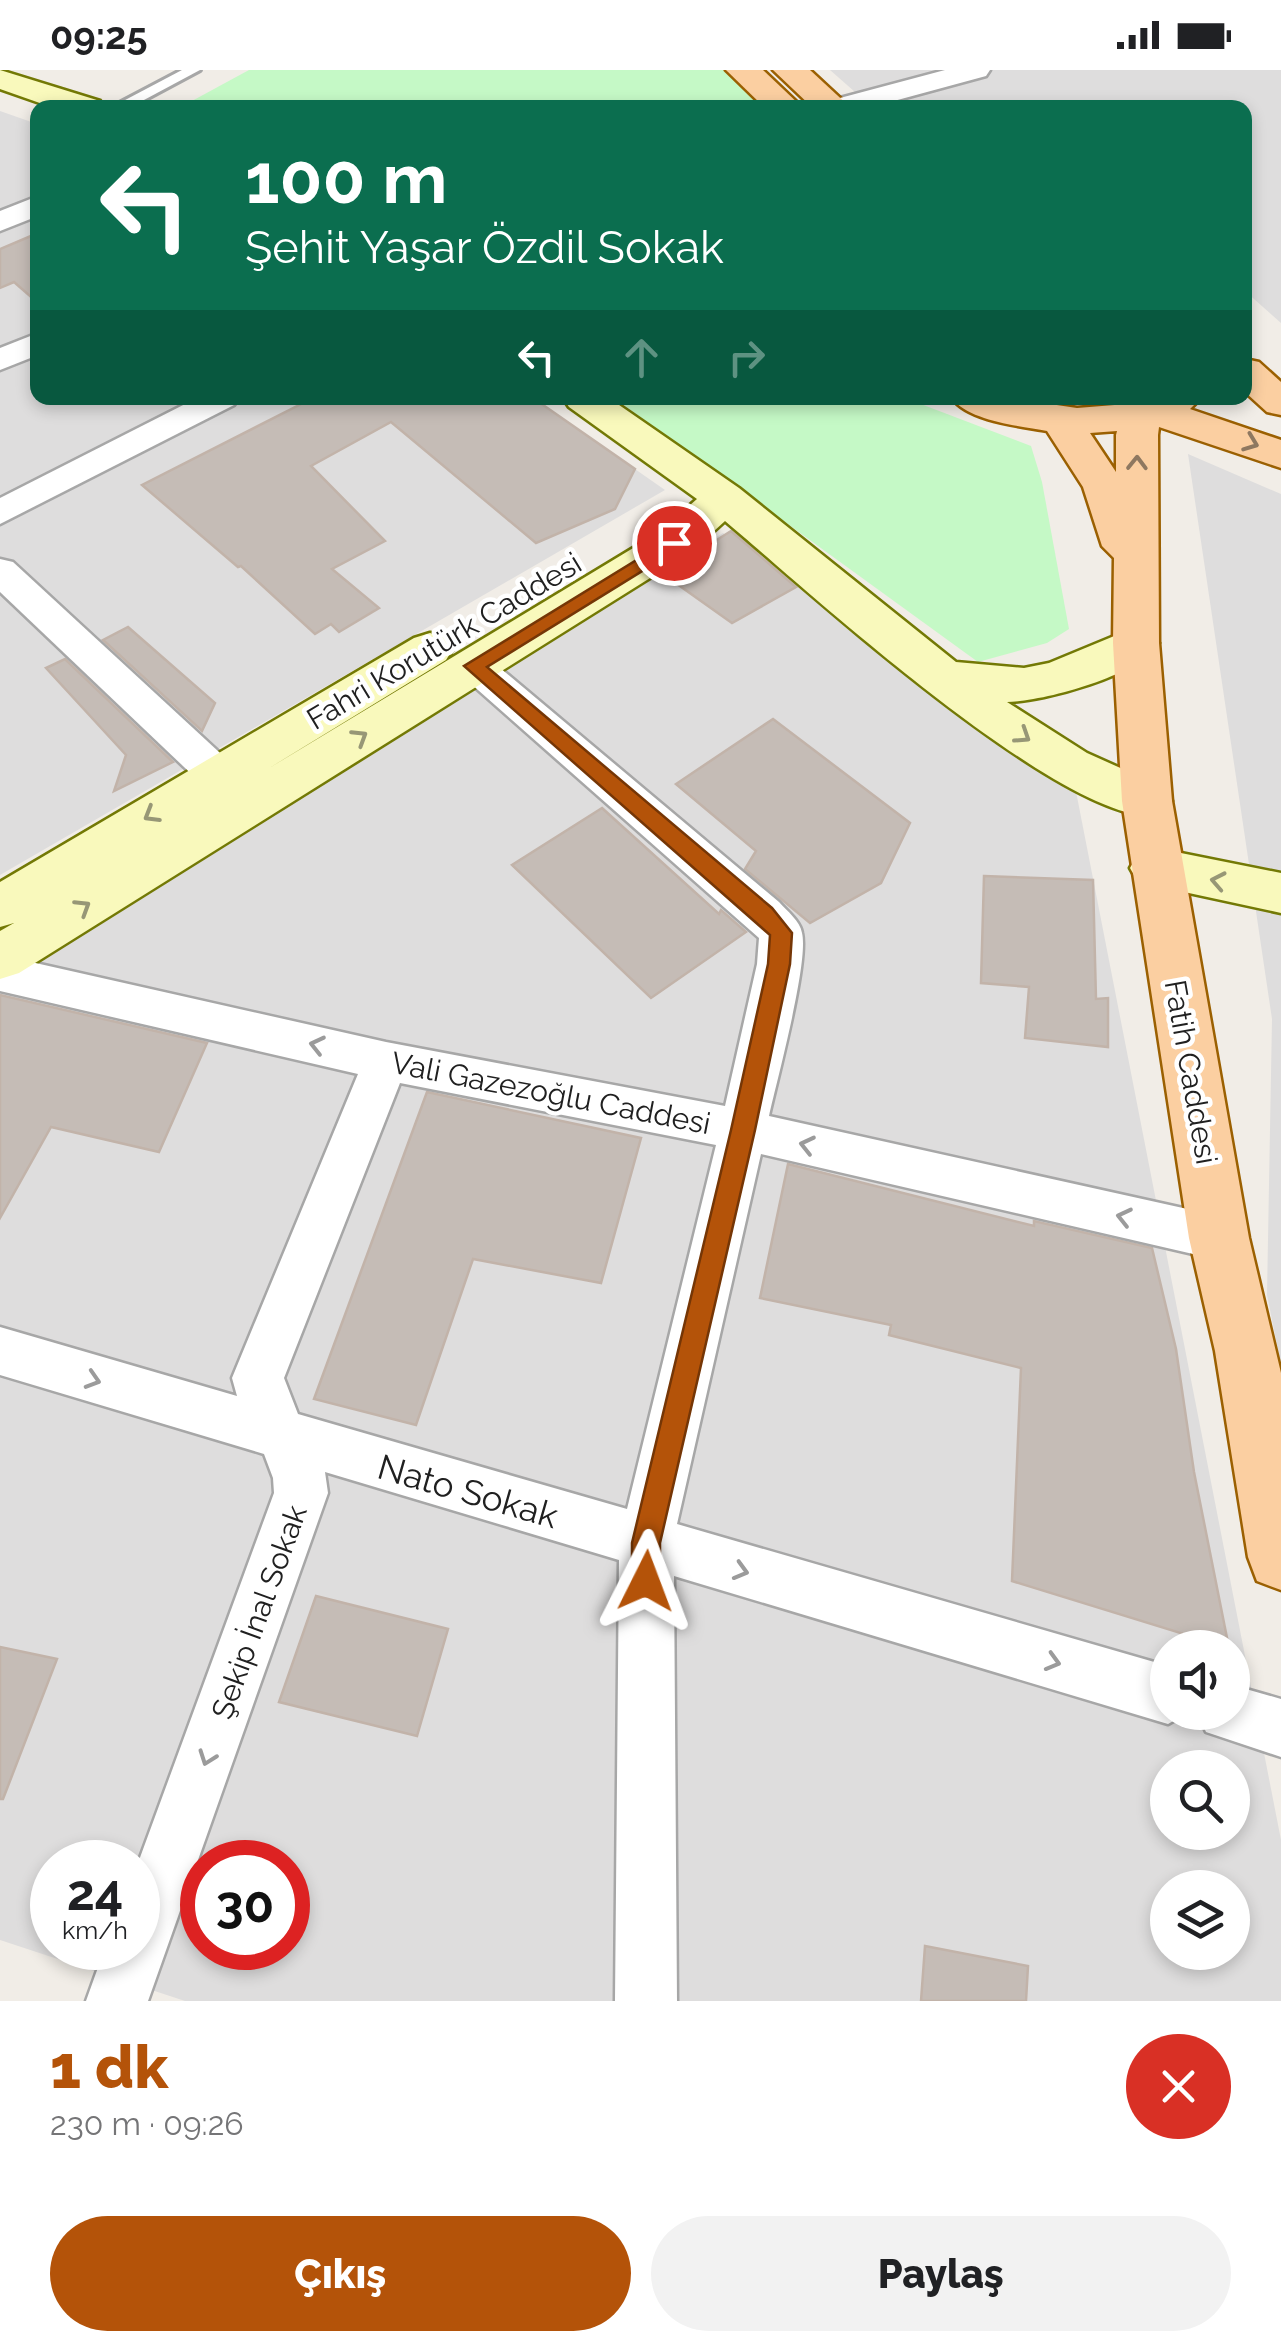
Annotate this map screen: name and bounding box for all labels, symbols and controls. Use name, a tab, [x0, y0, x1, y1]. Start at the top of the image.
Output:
text: 09:25	[50, 13, 148, 58]
text: 100 m	[245, 137, 448, 219]
icon: left	[80, 140, 210, 270]
text: Şehit Yaşar Özdil Sokak	[245, 221, 724, 274]
icon: left	[509, 330, 564, 385]
icon: ahead	[614, 330, 669, 385]
icon: right	[719, 330, 774, 385]
one-way arrow	[1241, 431, 1258, 452]
one-way arrow	[1126, 454, 1148, 470]
pin	[632, 501, 717, 586]
icon: arrive	[647, 516, 702, 571]
street label: Fahri Korutürk Caddesi	[301, 545, 587, 737]
one-way arrow	[1012, 724, 1030, 743]
one-way arrow	[349, 730, 367, 749]
one-way arrow	[144, 803, 162, 822]
one-way arrow	[1210, 871, 1227, 892]
one-way arrow	[72, 900, 90, 919]
street label: Fatih Caddesi	[1158, 977, 1224, 1167]
one-way arrow	[309, 1036, 326, 1057]
street label: Vali Gazezoğlu Caddesi	[388, 1045, 714, 1141]
one-way arrow	[799, 1136, 816, 1157]
one-way arrow	[1116, 1208, 1133, 1229]
one-way arrow	[84, 1368, 101, 1388]
street label: Nato Sokak	[373, 1446, 563, 1536]
street label: Şekip İnal Sokak	[204, 1500, 314, 1724]
position arrow	[594, 1529, 698, 1633]
one-way arrow	[732, 1559, 749, 1580]
map controls	[1150, 1630, 1250, 1970]
button: sound	[1150, 1630, 1250, 1730]
one-way arrow	[1044, 1650, 1061, 1671]
one-way arrow	[198, 1749, 218, 1766]
button: search	[1150, 1750, 1250, 1850]
speed limit sign: 30	[180, 1840, 310, 1970]
text: 24	[67, 1863, 123, 1922]
button: layers	[1150, 1870, 1250, 1970]
text: km/h	[62, 1915, 128, 1945]
text: 1 dk	[50, 2032, 168, 2102]
button: close	[1126, 2034, 1231, 2139]
text: 230 m · 09:26	[50, 2105, 244, 2142]
button: Çıkış	[50, 2216, 631, 2331]
button: Paylaş	[651, 2216, 1231, 2331]

